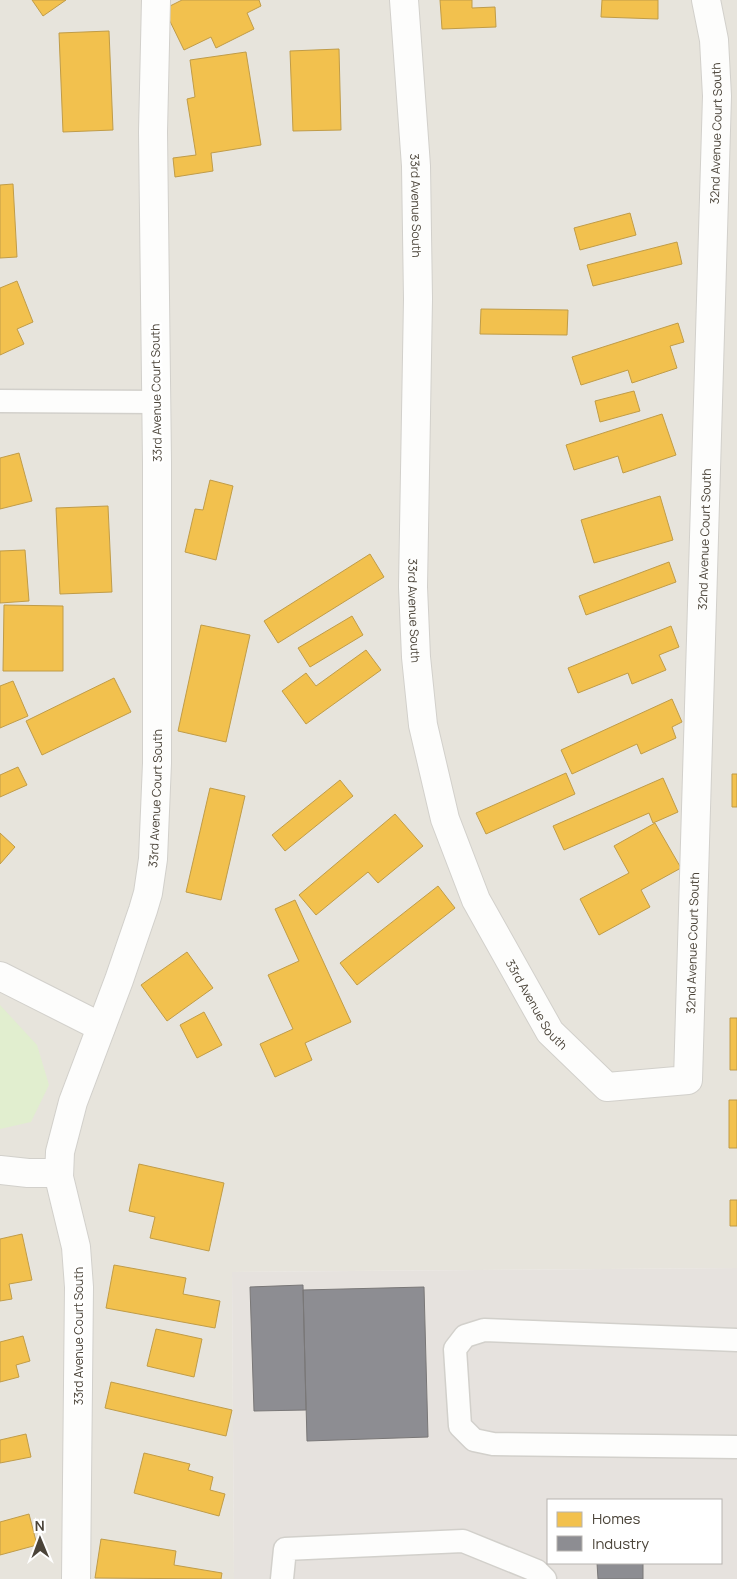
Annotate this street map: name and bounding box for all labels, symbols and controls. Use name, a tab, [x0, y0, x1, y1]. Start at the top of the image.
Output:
street label: 32nd Avenue Court South	[705, 62, 726, 204]
street label: 33rd Avenue South	[407, 153, 426, 258]
street label: 33rd Avenue Court South	[146, 324, 166, 462]
street label: 32nd Avenue Court South	[693, 468, 715, 610]
street label: 33rd Avenue South	[404, 558, 425, 663]
street label: 33rd Avenue Court South	[143, 729, 166, 869]
street label: 32nd Avenue Court South	[681, 872, 703, 1014]
street label: 33rd Avenue South	[502, 956, 571, 1053]
street label: 33rd Avenue Court South	[70, 1267, 87, 1405]
legend	[547, 1499, 722, 1564]
text: Homes	[592, 1508, 641, 1529]
north arrow	[15, 1514, 65, 1564]
text: N	[35, 1516, 45, 1535]
text: Industry	[592, 1533, 649, 1554]

